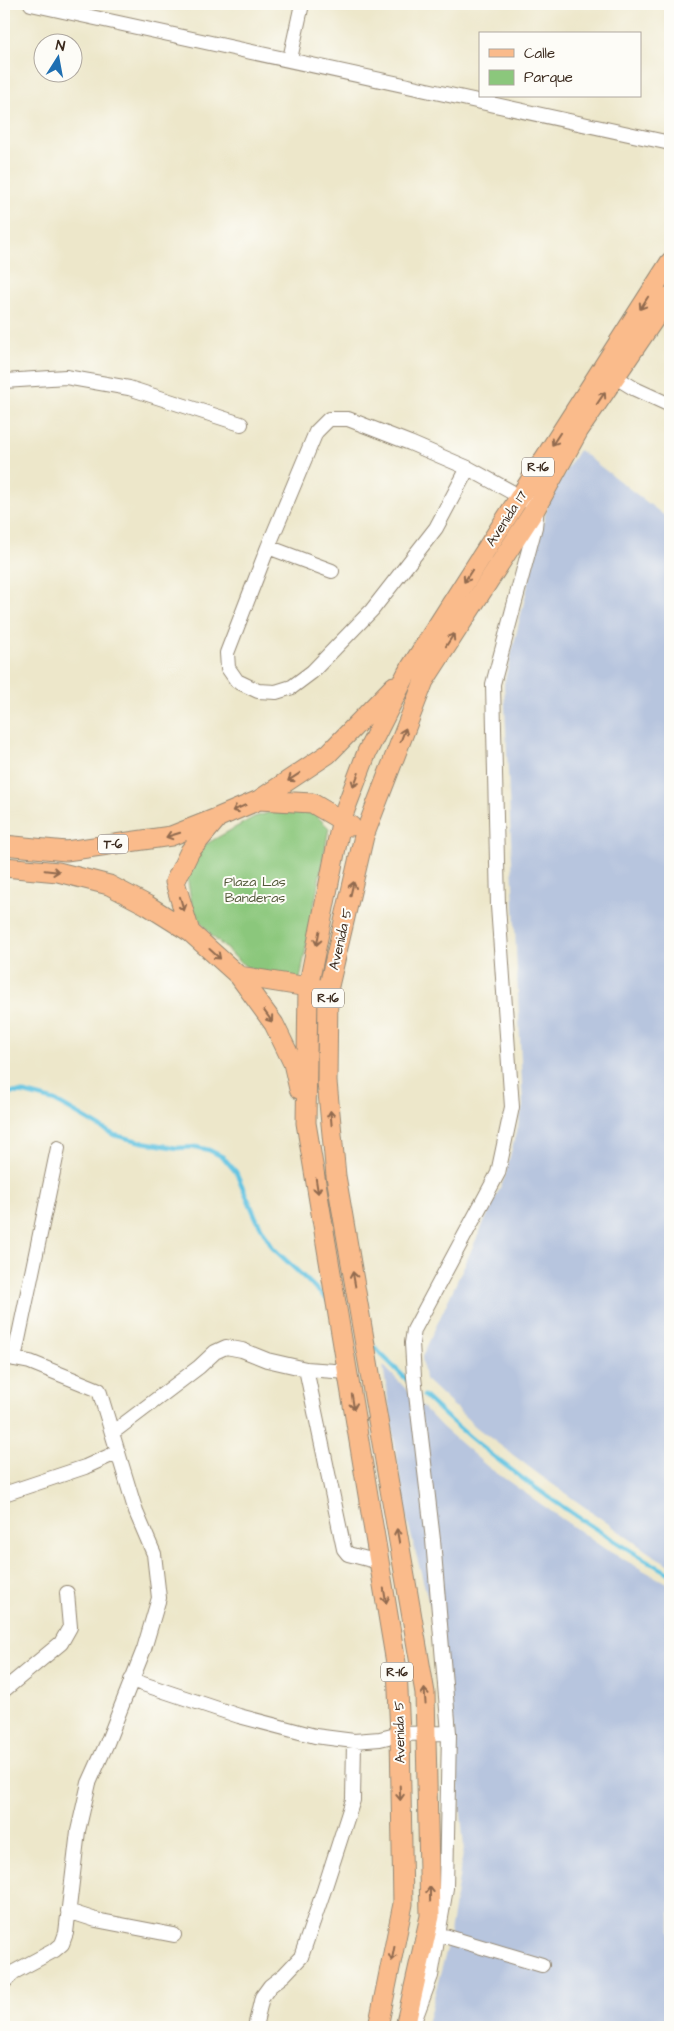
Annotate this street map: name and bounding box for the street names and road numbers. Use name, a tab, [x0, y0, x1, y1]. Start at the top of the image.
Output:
road number: R-16	[522, 458, 554, 477]
street label: Avenida 17	[481, 486, 533, 551]
road number: T-6	[98, 834, 128, 854]
street label: Avenida 5	[324, 906, 358, 972]
road number: R-16	[312, 988, 344, 1008]
road number: R-16	[381, 1662, 413, 1681]
street label: Avenida 5	[389, 1700, 411, 1764]

